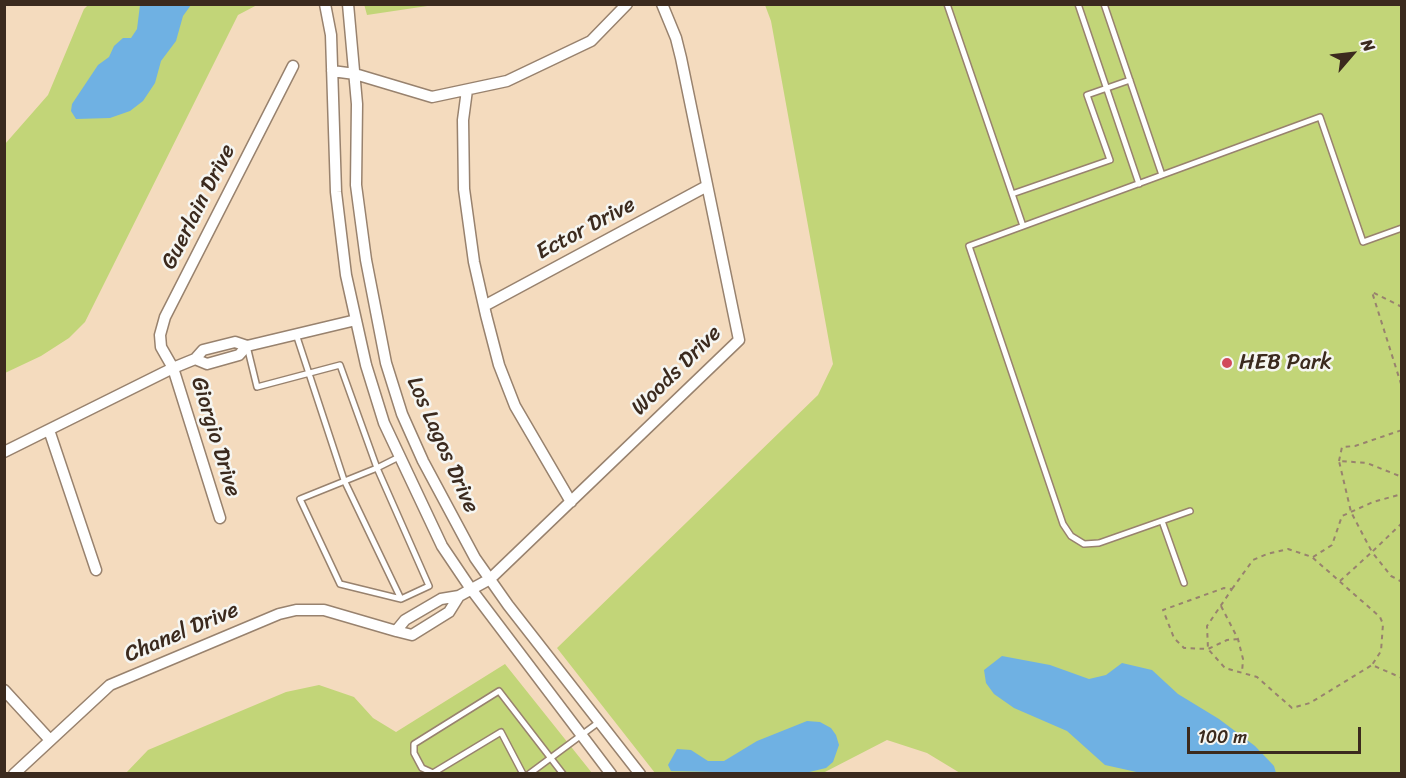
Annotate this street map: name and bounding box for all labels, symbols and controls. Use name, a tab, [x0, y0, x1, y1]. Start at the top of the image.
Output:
north arrow	[1322, 24, 1382, 84]
text: N	[1353, 34, 1384, 57]
street label: Guerlain Drive	[156, 140, 242, 274]
street label: Ector Drive	[532, 192, 640, 266]
street label: Woods Drive	[626, 320, 728, 422]
place label: HEB Park	[1239, 350, 1332, 376]
marker: HEB Park	[1220, 356, 1234, 370]
street label: Los Lagos Drive	[400, 373, 484, 517]
street label: Giorgio Drive	[184, 374, 246, 500]
street label: Chanel Drive	[121, 597, 243, 669]
scale bar	[1190, 715, 1364, 753]
text: 100 m	[1198, 721, 1247, 753]

